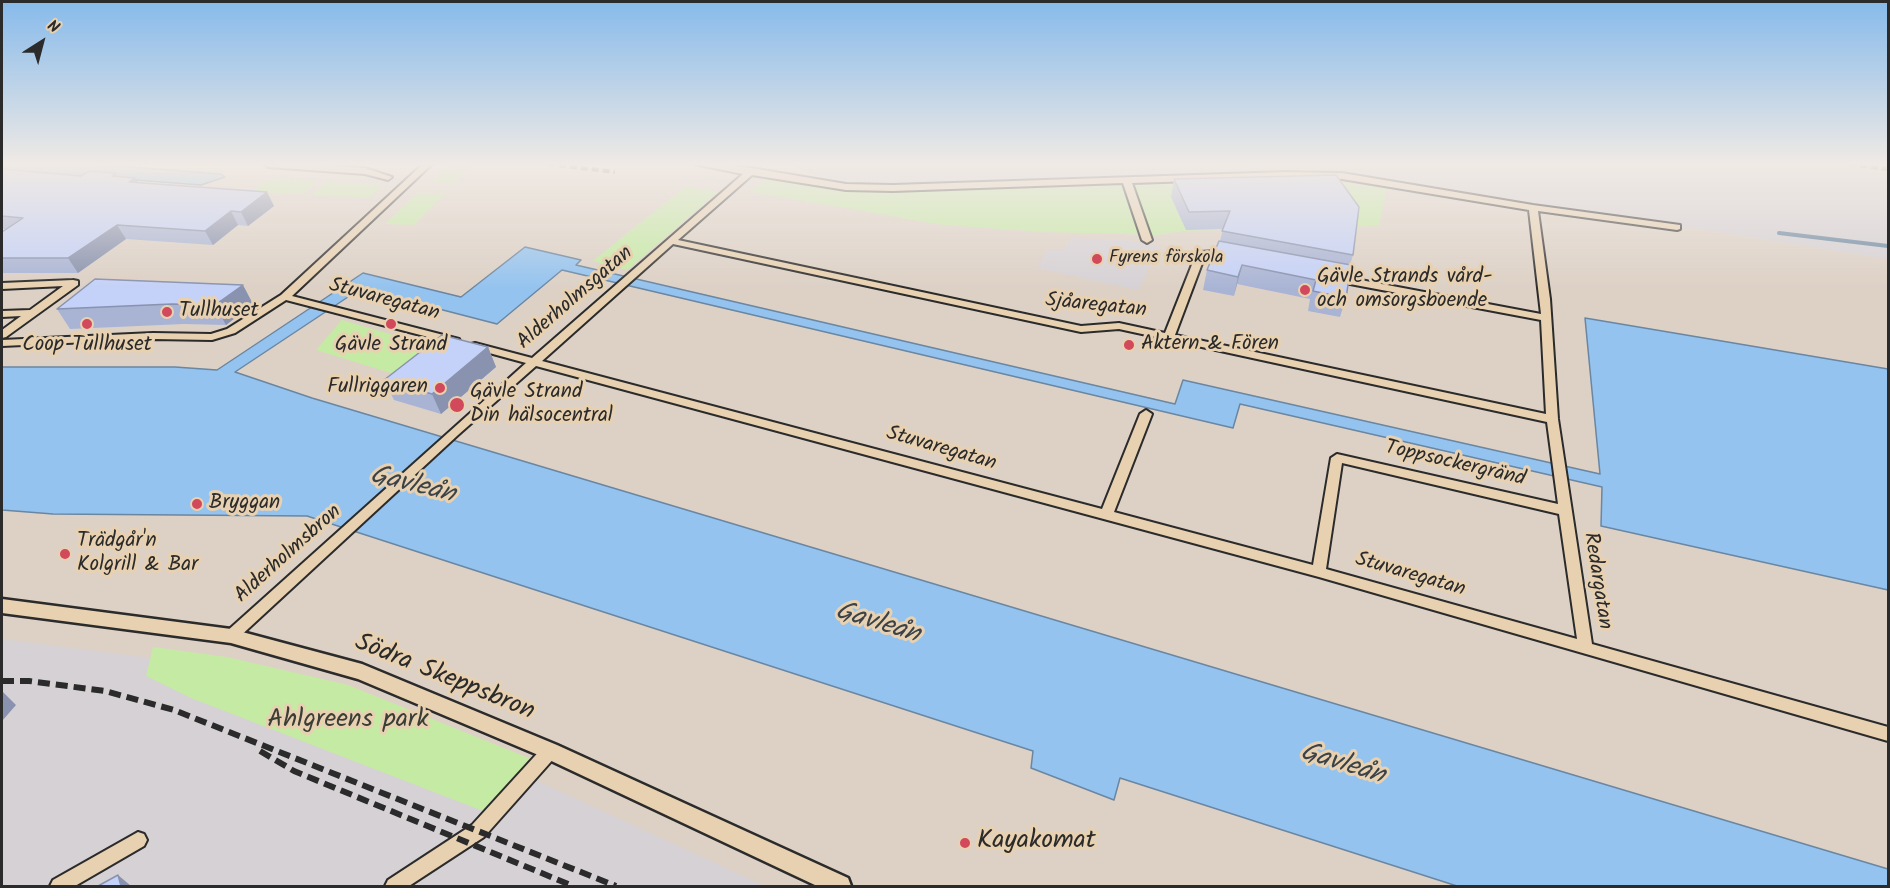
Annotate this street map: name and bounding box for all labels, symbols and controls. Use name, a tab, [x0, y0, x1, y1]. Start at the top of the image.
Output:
north arrow	[12, 12, 72, 72]
text: N	[41, 14, 64, 40]
street label: Alderholmsgatan	[513, 242, 639, 356]
place label: Fyrens förskola	[1109, 248, 1223, 270]
marker: Fyrens förskola	[1090, 252, 1104, 266]
place label: Gävle Strands vård- och omsorgsboende	[1317, 265, 1493, 315]
street label: Stuvaregatan	[326, 274, 442, 328]
marker: Gävle Strands vård- och omsorgsboende	[1298, 283, 1312, 297]
street label: Sjåaregatan	[1044, 289, 1148, 325]
place label: Tullhuset	[179, 299, 259, 325]
marker: Tullhuset	[160, 305, 174, 319]
marker: Coop Tullhuset	[80, 317, 94, 331]
marker: Gävle Strand	[384, 317, 398, 331]
place label: Aktern & Fören	[1141, 332, 1279, 358]
place label: Coop Tullhuset	[22, 333, 152, 359]
place label: Gävle Strand	[335, 333, 447, 359]
marker: Aktern & Fören	[1122, 338, 1136, 352]
place label: Fullriggaren	[327, 375, 428, 401]
place label: Gävle Strand Din hälsocentral	[470, 380, 613, 430]
marker: Fullriggaren	[433, 381, 447, 395]
marker: Gävle Strand Din hälsocentral	[448, 396, 466, 414]
street label: Stuvaregatan	[883, 422, 999, 478]
street label: Toppsockergränd	[1382, 437, 1528, 493]
water label: Gavleån	[366, 461, 458, 513]
place label: Bryggan	[209, 491, 280, 517]
marker: Bryggan	[190, 497, 204, 511]
street label: Alderholmsbron	[230, 500, 348, 610]
place label: Trädgår'n Kolgrill & Bar	[77, 529, 198, 579]
street label: Redargatan	[1576, 531, 1616, 631]
marker: Trädgår'n Kolgrill & Bar	[58, 547, 72, 561]
street label: Stuvaregatan	[1352, 548, 1468, 604]
water label: Gavleån	[831, 597, 923, 653]
street label: Södra Skeppsbron	[349, 629, 539, 729]
park label: Ahlgreens park	[267, 706, 429, 738]
water label: Gavleån	[1296, 738, 1388, 794]
place label: Kayakomat	[977, 827, 1096, 859]
marker: Kayakomat	[958, 836, 972, 850]

